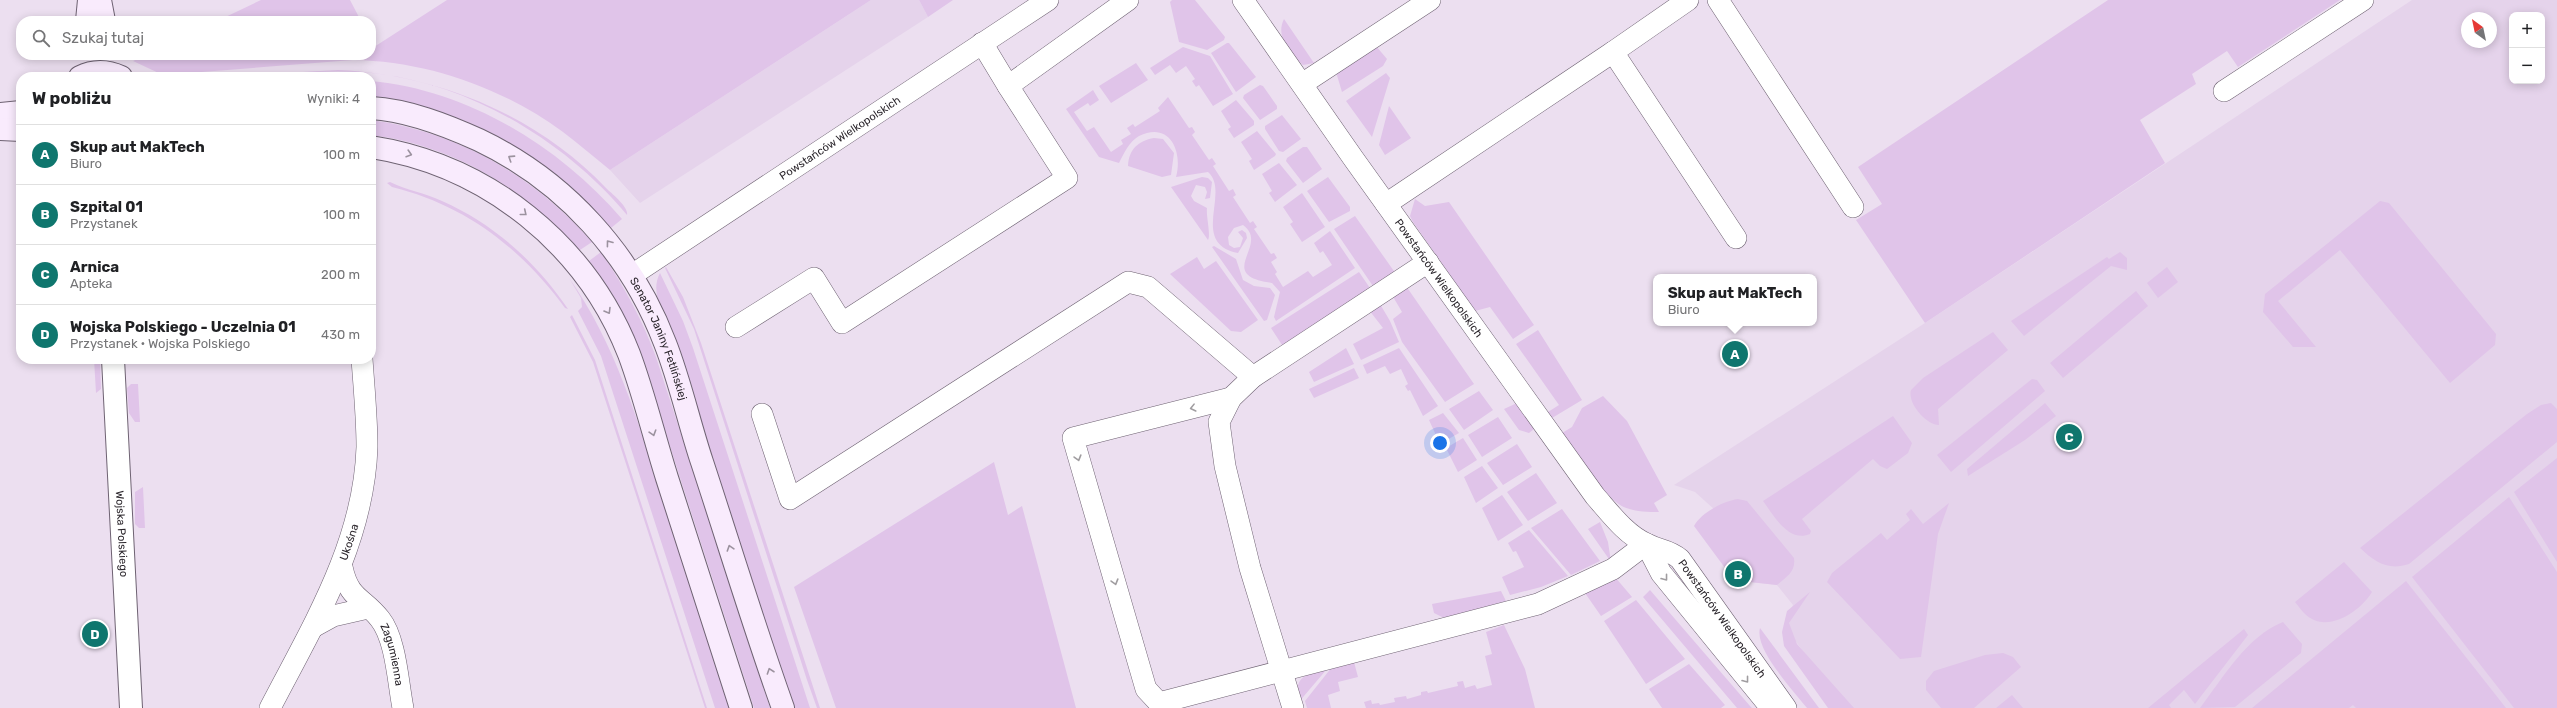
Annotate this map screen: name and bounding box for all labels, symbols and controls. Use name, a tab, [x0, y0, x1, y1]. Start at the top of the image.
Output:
north arrow	[2461, 12, 2497, 48]
map controls	[2509, 12, 2545, 84]
button: +	[2509, 12, 2545, 48]
search box	[16, 16, 376, 60]
icon: search	[30, 27, 52, 49]
text: Szukaj tutaj	[62, 29, 144, 47]
button: −	[2509, 48, 2545, 84]
text: W pobliżu	[32, 88, 111, 108]
text: Wyniki: 4	[307, 91, 360, 106]
street label: Powstańców Wielkopolskich	[777, 93, 903, 183]
text: Skup aut MakTech	[70, 138, 205, 156]
text: A	[40, 147, 50, 162]
text: 100 m	[323, 147, 360, 162]
one-way arrow	[406, 149, 413, 158]
one-way arrow	[508, 155, 515, 162]
text: Biuro	[70, 156, 102, 171]
text: Szpital 01	[70, 198, 143, 216]
text: B	[40, 207, 50, 222]
text: 100 m	[323, 207, 360, 222]
one-way arrow	[520, 208, 527, 215]
text: Przystanek	[70, 216, 138, 231]
street label: Powstańców Wielkopolskich	[1392, 217, 1485, 340]
one-way arrow	[607, 241, 614, 248]
text: Arnica	[70, 258, 119, 276]
text: C	[40, 267, 50, 282]
text: 200 m	[321, 267, 360, 282]
popup	[1653, 274, 1817, 326]
street label: Senator Janiny Fetlińskiej	[627, 275, 689, 402]
text: Apteka	[70, 276, 113, 291]
text: Skup aut MakTech	[1668, 284, 1802, 302]
text: Biuro	[1668, 302, 1700, 317]
one-way arrow	[604, 307, 611, 314]
text: Wojska Polskiego - Uczelnia 01	[70, 318, 296, 336]
text: D	[40, 327, 50, 342]
text: 430 m	[321, 327, 360, 342]
text: Przystanek · Wojska Polskiego	[70, 336, 250, 351]
pin: A	[1722, 339, 1748, 369]
one-way arrow	[1190, 403, 1197, 412]
pin: C	[2056, 422, 2082, 452]
one-way arrow	[648, 429, 657, 436]
your location	[1430, 433, 1450, 453]
one-way arrow	[1073, 454, 1082, 461]
street label: Wojska Polskiego	[113, 490, 130, 577]
street label: Ukośna	[337, 522, 361, 562]
one-way arrow	[726, 544, 734, 551]
street label: Powstańców Wielkopolskich	[1675, 557, 1768, 680]
pin: B	[1725, 559, 1751, 589]
one-way arrow	[1660, 574, 1667, 581]
one-way arrow	[1110, 579, 1119, 586]
pin: D	[82, 619, 108, 649]
street label: Zagumienna	[377, 621, 405, 687]
one-way arrow	[766, 668, 775, 675]
one-way arrow	[1741, 676, 1748, 683]

